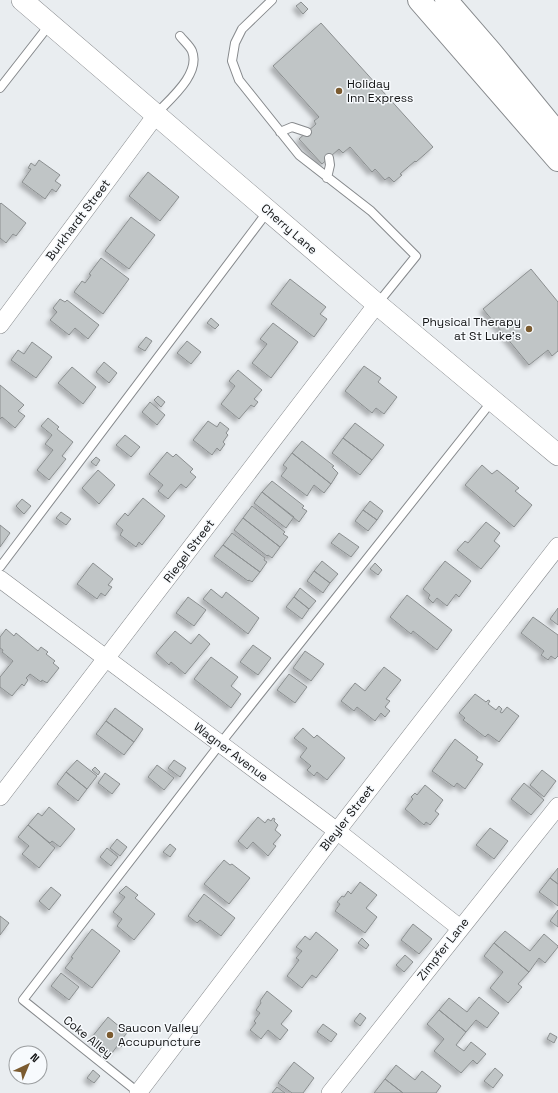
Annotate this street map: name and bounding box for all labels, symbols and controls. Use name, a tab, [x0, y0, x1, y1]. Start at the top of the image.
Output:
place label: Holiday Inn Express	[347, 76, 413, 106]
marker: Holiday Inn Express	[334, 86, 344, 96]
street label: Burkhardt Street	[42, 176, 114, 264]
street label: Cherry Lane	[258, 200, 320, 258]
place label: Physical Therapy at St Luke's	[422, 314, 521, 344]
marker: Physical Therapy at St Luke's	[524, 324, 534, 334]
street label: Riegel Street	[160, 516, 218, 586]
street label: Wagner Avenue	[191, 719, 271, 785]
street label: Bleyler Street	[316, 782, 378, 854]
street label: Zimpfer Lane	[414, 914, 472, 984]
street label: Coke Alley	[60, 1012, 116, 1062]
place label: Saucon Valley Accupuncture	[118, 1020, 201, 1050]
marker: Saucon Valley Accupuncture	[105, 1030, 115, 1040]
north arrow	[8, 1045, 48, 1085]
text: N	[27, 1050, 42, 1065]

